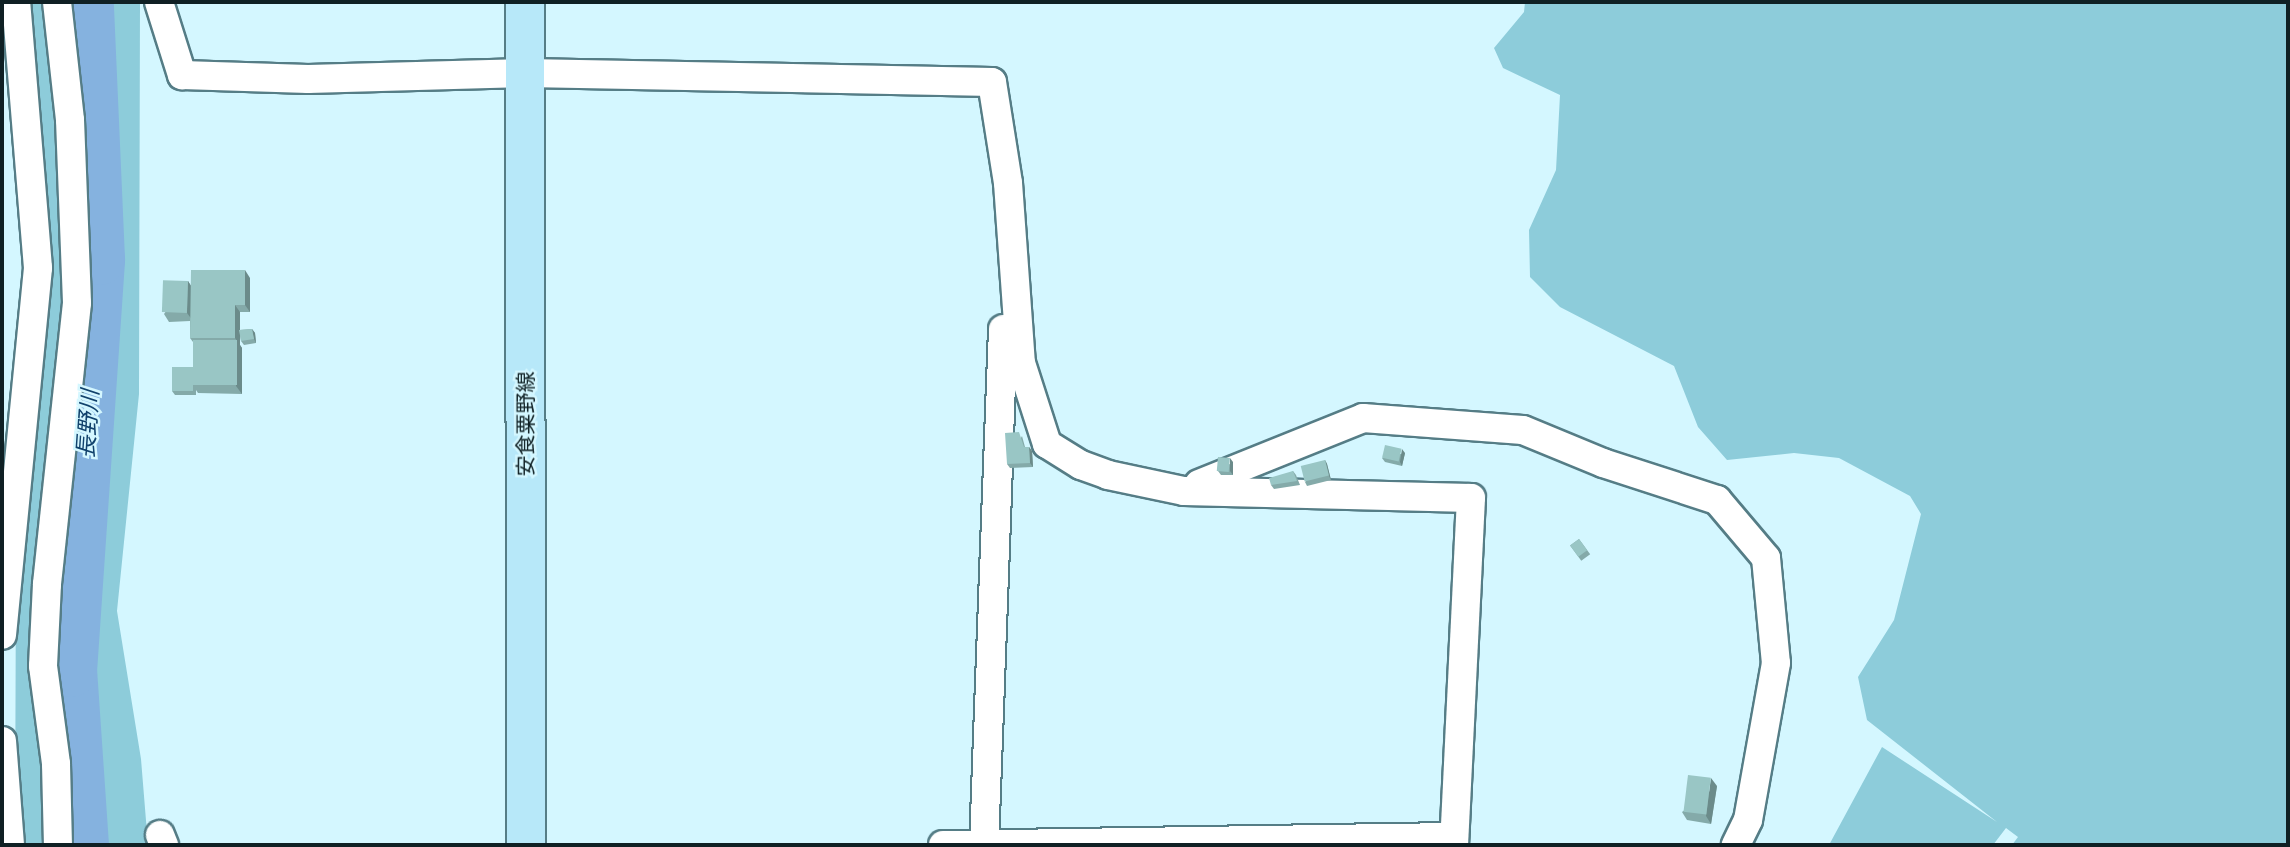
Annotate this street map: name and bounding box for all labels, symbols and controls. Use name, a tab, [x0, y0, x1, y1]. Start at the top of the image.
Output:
street label: 安食粟野線	[513, 372, 539, 476]
water label: 長野川	[72, 389, 104, 459]

